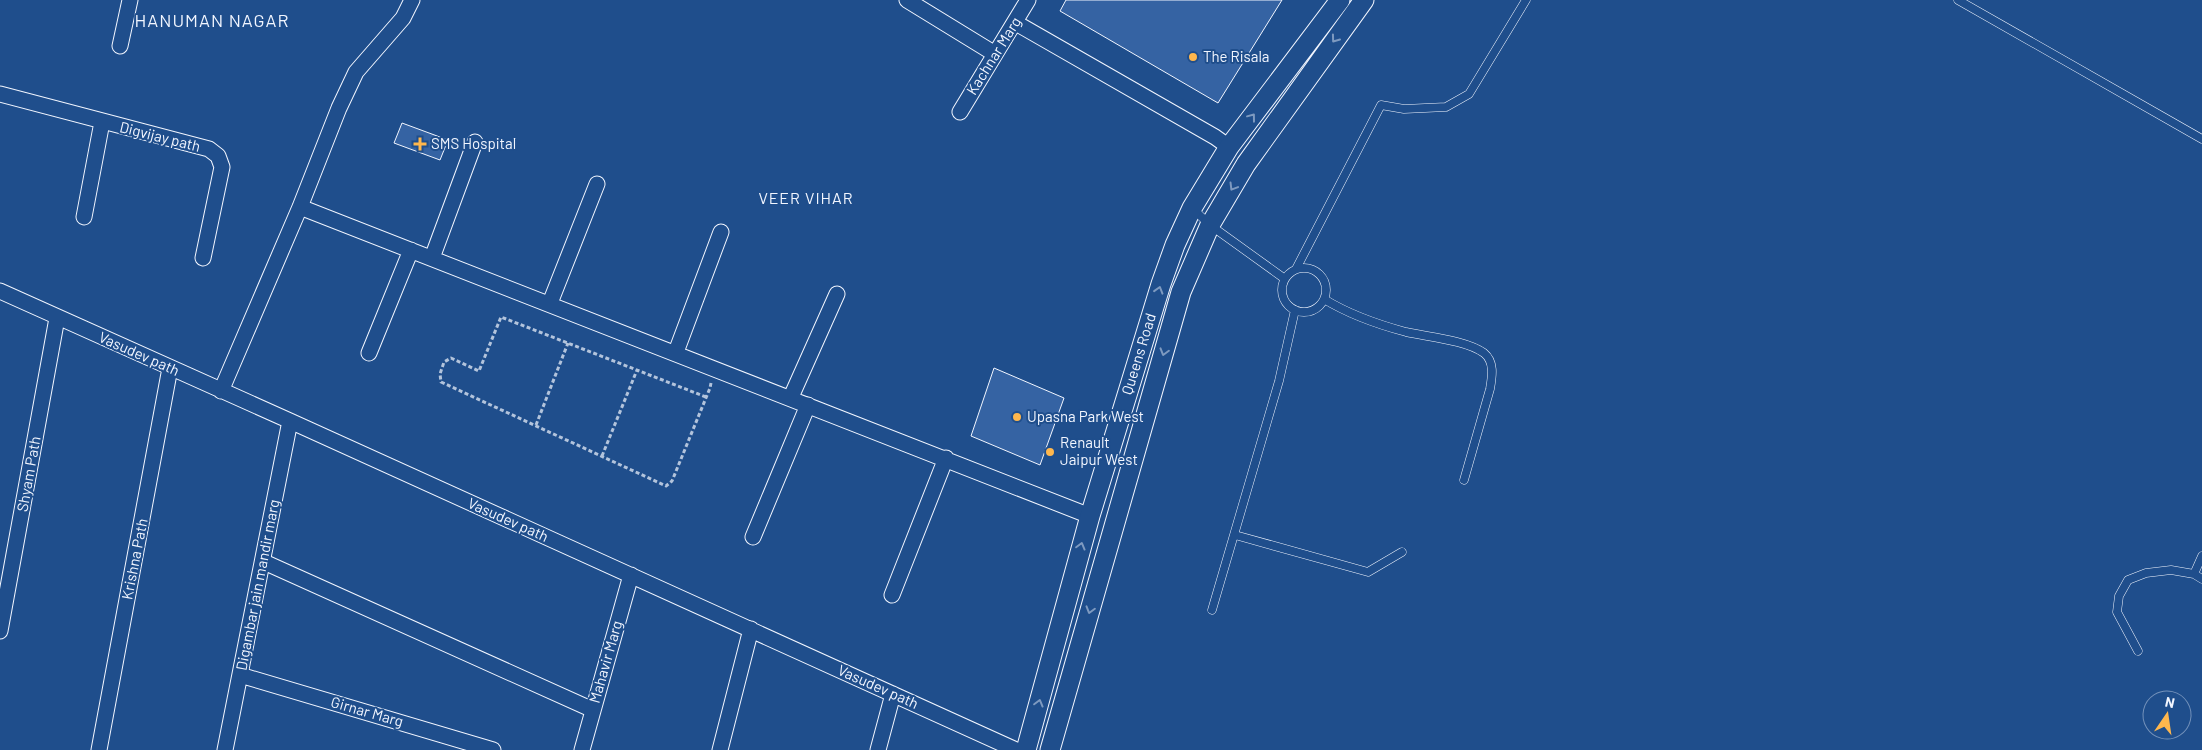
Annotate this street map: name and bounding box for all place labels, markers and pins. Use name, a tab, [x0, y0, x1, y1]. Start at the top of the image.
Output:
place label: The Risala	[1203, 47, 1270, 65]
marker: The Risala	[1187, 51, 1199, 63]
place label: SMS Hospital	[431, 134, 516, 152]
marker: SMS Hospital	[413, 137, 427, 151]
place label: Upasna Park West	[1027, 407, 1144, 425]
marker: Upasna Park West	[1011, 411, 1023, 423]
place label: Renault Jaipur West	[1060, 433, 1138, 468]
marker: Renault Jaipur West	[1044, 446, 1056, 458]

